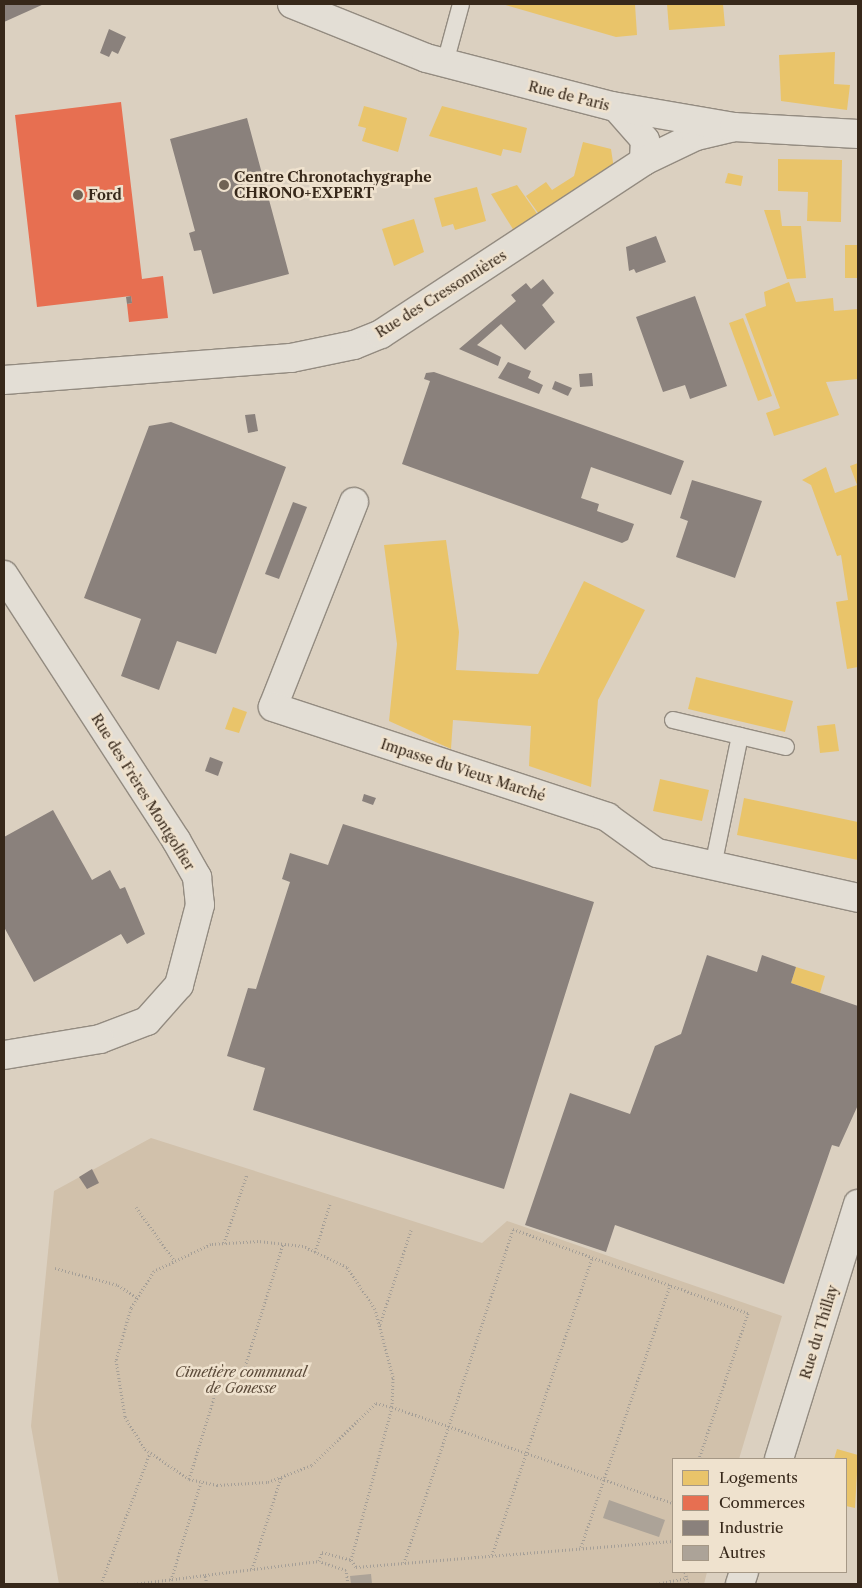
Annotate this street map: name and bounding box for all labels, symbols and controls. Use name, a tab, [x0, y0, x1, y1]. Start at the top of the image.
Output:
street label: Rue de Paris	[527, 78, 611, 114]
place label: Centre Chronotachygraphe CHRONO+EXPERT	[234, 169, 432, 202]
marker: Centre Chronotachygraphe CHRONO+EXPERT	[218, 179, 230, 191]
place label: Ford	[88, 187, 122, 203]
marker: Ford	[72, 189, 84, 201]
street label: Rue des Cressonnières	[373, 247, 509, 341]
street label: Rue des Frères Montgolfier	[88, 711, 198, 873]
street label: Impasse du Vieux Marché	[378, 735, 548, 805]
street label: Rue du Thillay	[797, 1283, 841, 1381]
park label: Cimetière communal de Gonesse	[175, 1364, 307, 1396]
legend	[672, 1458, 847, 1573]
text: Logements	[719, 1468, 798, 1487]
text: Commerces	[719, 1493, 805, 1512]
text: Industrie	[719, 1518, 783, 1537]
text: Autres	[719, 1543, 766, 1562]

